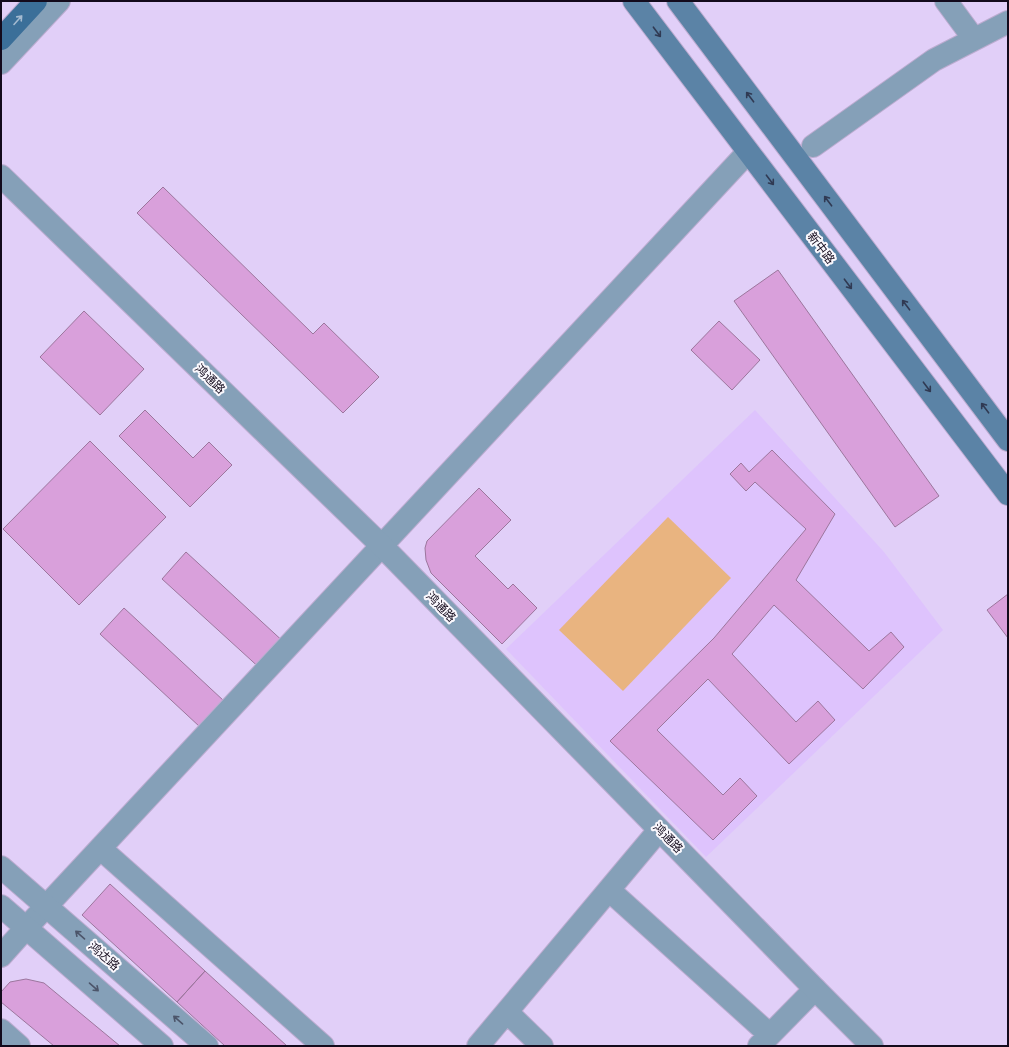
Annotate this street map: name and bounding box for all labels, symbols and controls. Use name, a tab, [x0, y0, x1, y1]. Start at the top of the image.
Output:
one-way arrow	[14, 15, 23, 25]
one-way arrow	[653, 26, 662, 37]
one-way arrow	[746, 92, 754, 103]
one-way arrow	[765, 175, 774, 186]
one-way arrow	[824, 195, 832, 206]
street label: 新中路	[803, 229, 837, 268]
one-way arrow	[844, 278, 852, 289]
one-way arrow	[902, 299, 911, 310]
street label: 鸿通路	[191, 361, 228, 398]
one-way arrow	[923, 382, 931, 393]
one-way arrow	[980, 403, 989, 414]
street label: 鸿通路	[422, 589, 459, 626]
street label: 鸿通路	[649, 820, 686, 857]
one-way arrow	[75, 931, 85, 940]
street label: 鸿达路	[85, 939, 122, 975]
one-way arrow	[89, 982, 99, 992]
one-way arrow	[173, 1016, 183, 1025]

